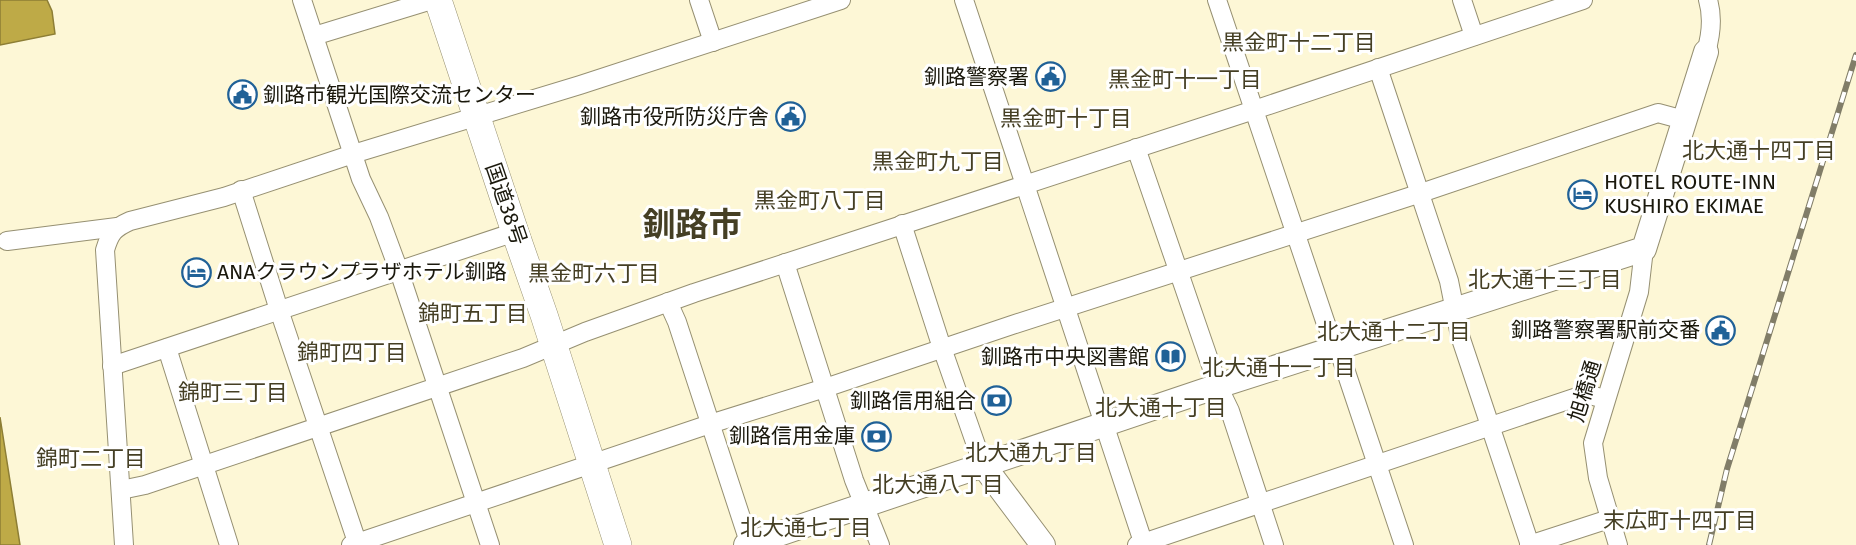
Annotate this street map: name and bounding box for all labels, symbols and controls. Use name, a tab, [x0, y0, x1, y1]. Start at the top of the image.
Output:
district label: 黒金町十二丁目	[1222, 29, 1376, 56]
public building icon: 釧路警察署	[1034, 61, 1066, 93]
place label: 釧路警察署	[924, 64, 1029, 90]
district label: 黒金町十一丁目	[1108, 66, 1262, 93]
public building icon: 釧路市観光国際交流センター	[226, 79, 258, 111]
place label: 釧路市観光国際交流センター	[263, 82, 536, 108]
public building icon: 釧路市役所防災庁舎	[774, 101, 806, 133]
place label: 釧路市役所防災庁舎	[580, 104, 769, 130]
district label: 黒金町十丁目	[1000, 105, 1132, 132]
district label: 北大通十四丁目	[1682, 137, 1836, 164]
district label: 黒金町九丁目	[872, 148, 1004, 175]
street label: 国道38号	[480, 160, 532, 248]
place label: HOTEL ROUTE-INN KUSHIRO EKIMAE	[1604, 169, 1776, 219]
hotel icon: HOTEL ROUTE-INN KUSHIRO EKIMAE	[1567, 178, 1599, 210]
district label: 黒金町八丁目	[754, 187, 886, 214]
district label: 釧路市	[643, 205, 742, 245]
hotel icon: ANAクラウンプラザホテル釧路	[180, 256, 212, 288]
place label: ANAクラウンプラザホテル釧路	[217, 259, 507, 285]
district label: 黒金町六丁目	[528, 260, 660, 287]
district label: 北大通十三丁目	[1468, 266, 1622, 293]
district label: 錦町五丁目	[418, 300, 528, 327]
public building icon: 釧路警察署駅前交番	[1705, 314, 1737, 346]
place label: 釧路警察署駅前交番	[1511, 317, 1700, 343]
district label: 北大通十二丁目	[1317, 318, 1471, 345]
district label: 錦町四丁目	[297, 339, 407, 366]
library icon: 釧路市中央図書館	[1154, 341, 1186, 373]
place label: 釧路市中央図書館	[981, 344, 1149, 370]
district label: 北大通十一丁目	[1202, 354, 1356, 381]
street label: 旭橋通	[1563, 357, 1607, 425]
district label: 錦町三丁目	[178, 379, 288, 406]
bank icon: 釧路信用組合	[981, 385, 1013, 417]
place label: 釧路信用組合	[850, 388, 976, 414]
district label: 北大通十丁目	[1095, 394, 1227, 421]
bank icon: 釧路信用金庫	[860, 420, 892, 452]
place label: 釧路信用金庫	[729, 423, 855, 449]
district label: 北大通九丁目	[965, 439, 1097, 466]
district label: 錦町二丁目	[36, 445, 146, 472]
district label: 北大通八丁目	[872, 471, 1004, 498]
district label: 末広町十四丁目	[1603, 507, 1757, 534]
district label: 北大通七丁目	[740, 514, 872, 541]

